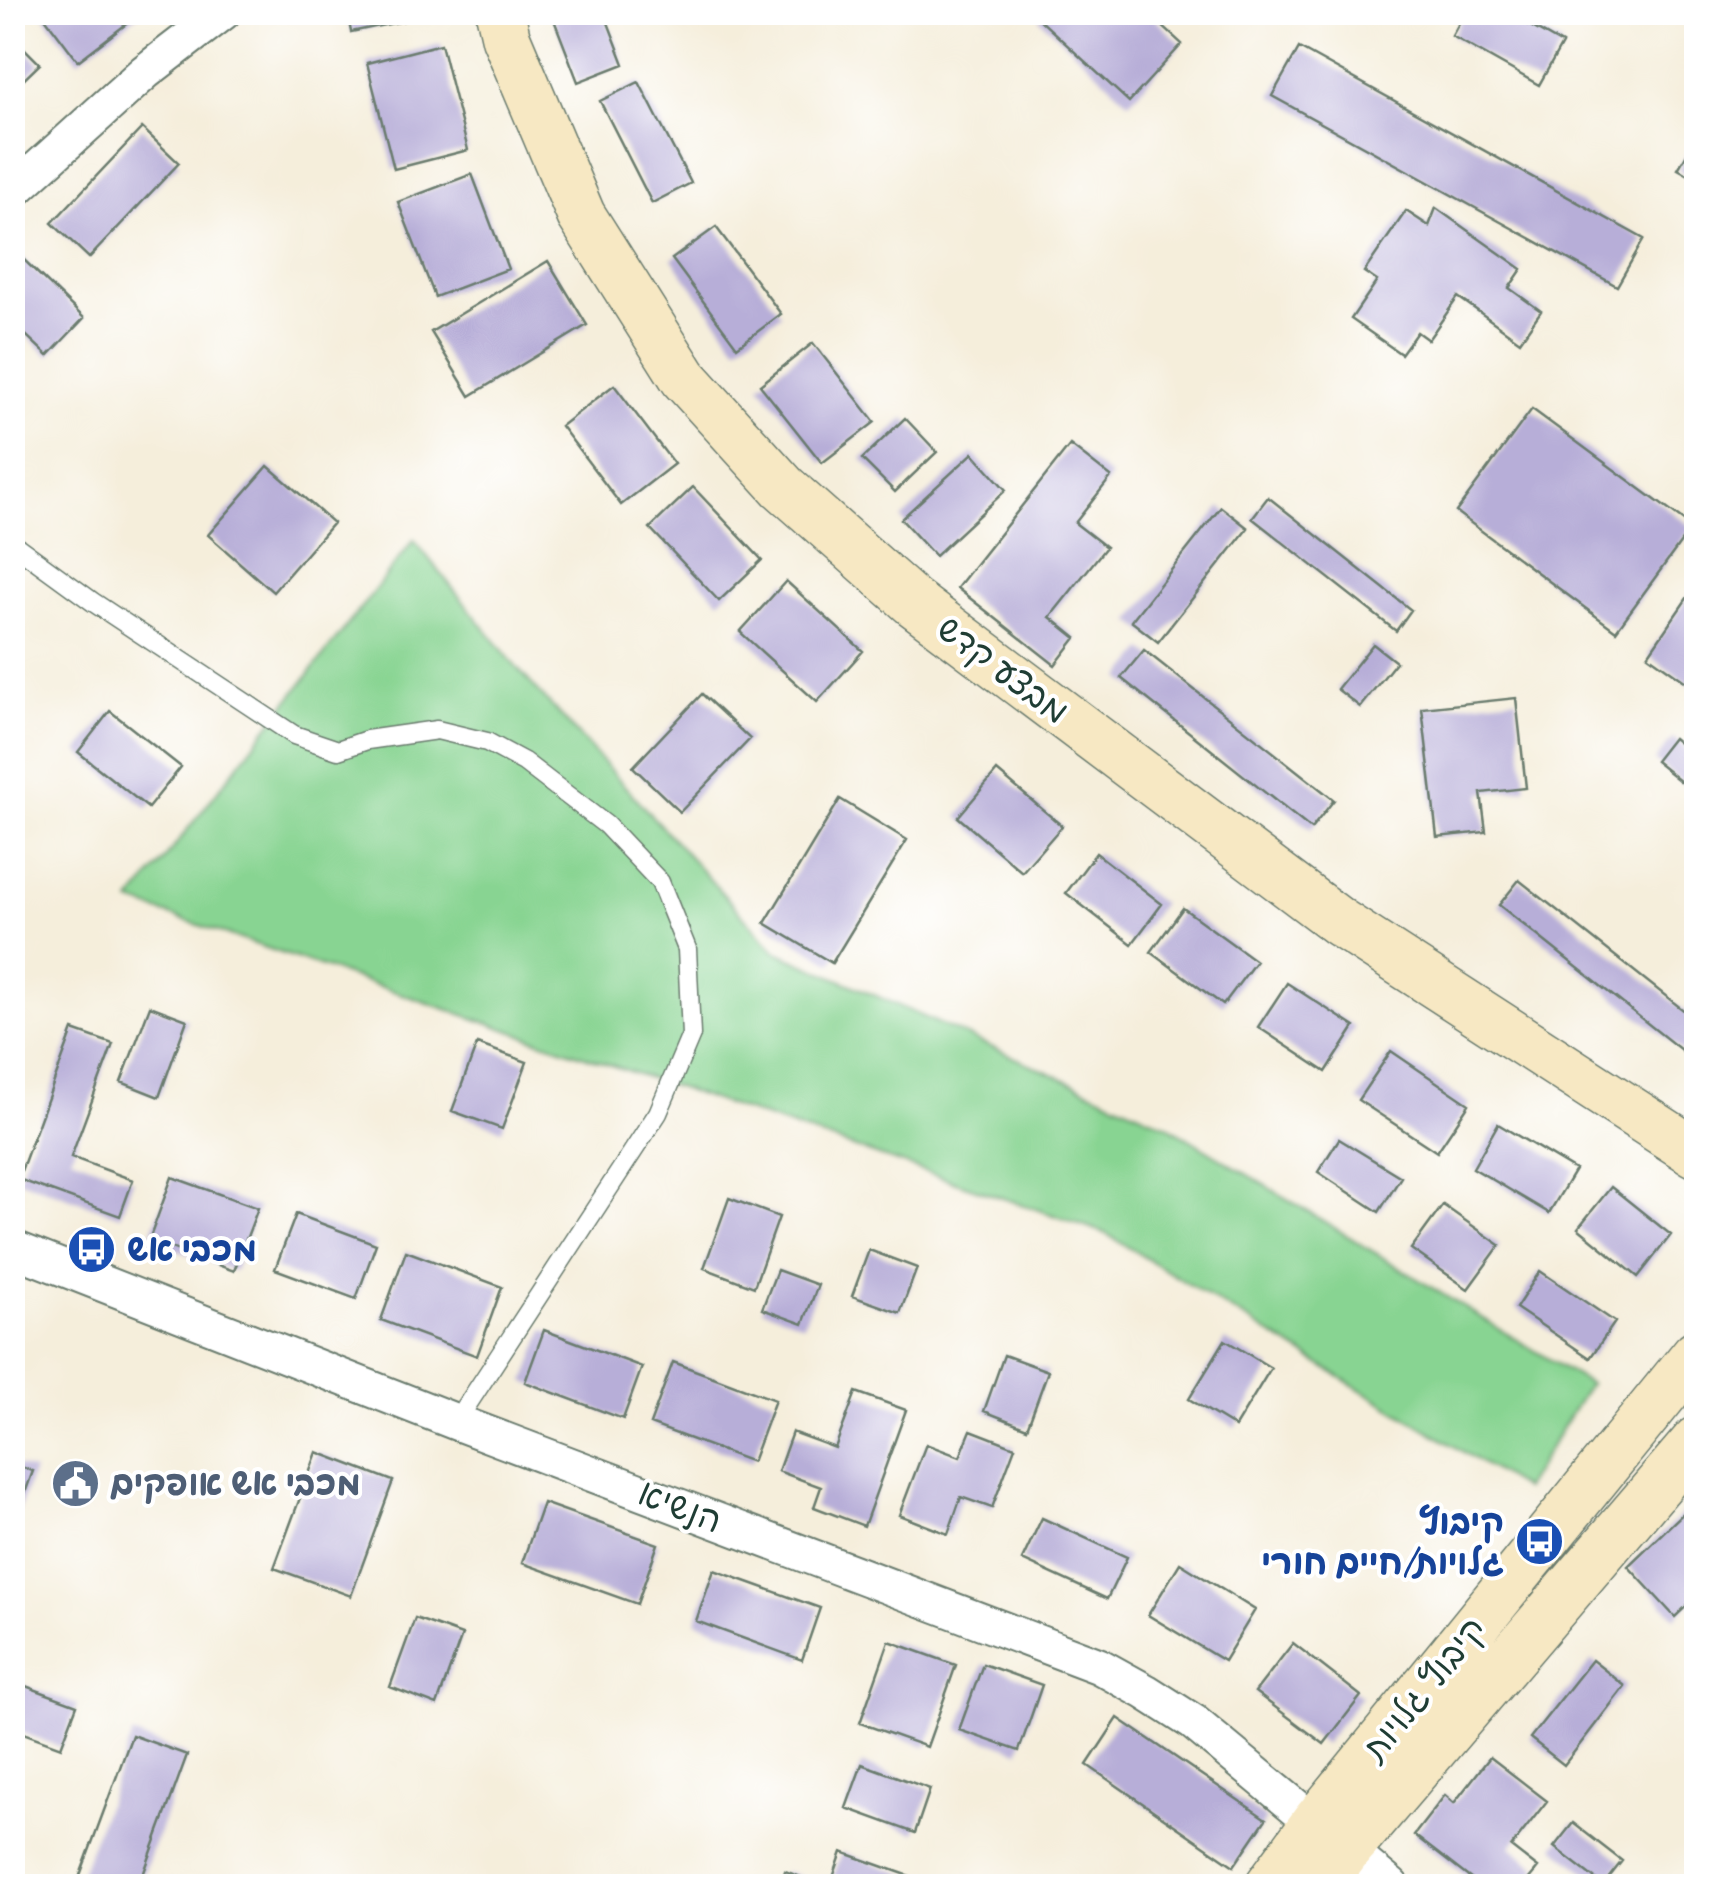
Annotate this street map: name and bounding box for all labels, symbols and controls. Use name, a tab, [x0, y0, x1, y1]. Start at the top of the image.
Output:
street label: מבצע קדש	[928, 606, 1078, 734]
bus stop icon: מכבי אש	[66, 1223, 118, 1275]
place label: מכבי אש	[127, 1227, 257, 1272]
public building icon: מכבי אש אופקים	[49, 1457, 101, 1509]
place label: מכבי אש אופקים	[110, 1461, 361, 1506]
street label: הנשיא	[632, 1471, 728, 1543]
place label: קיבוץ גלויות/חיים חורי	[1262, 1500, 1504, 1585]
bus stop icon: קיבוץ גלויות/חיים חורי	[1513, 1516, 1565, 1568]
street label: קיבוץ גלויות	[1351, 1608, 1496, 1772]

